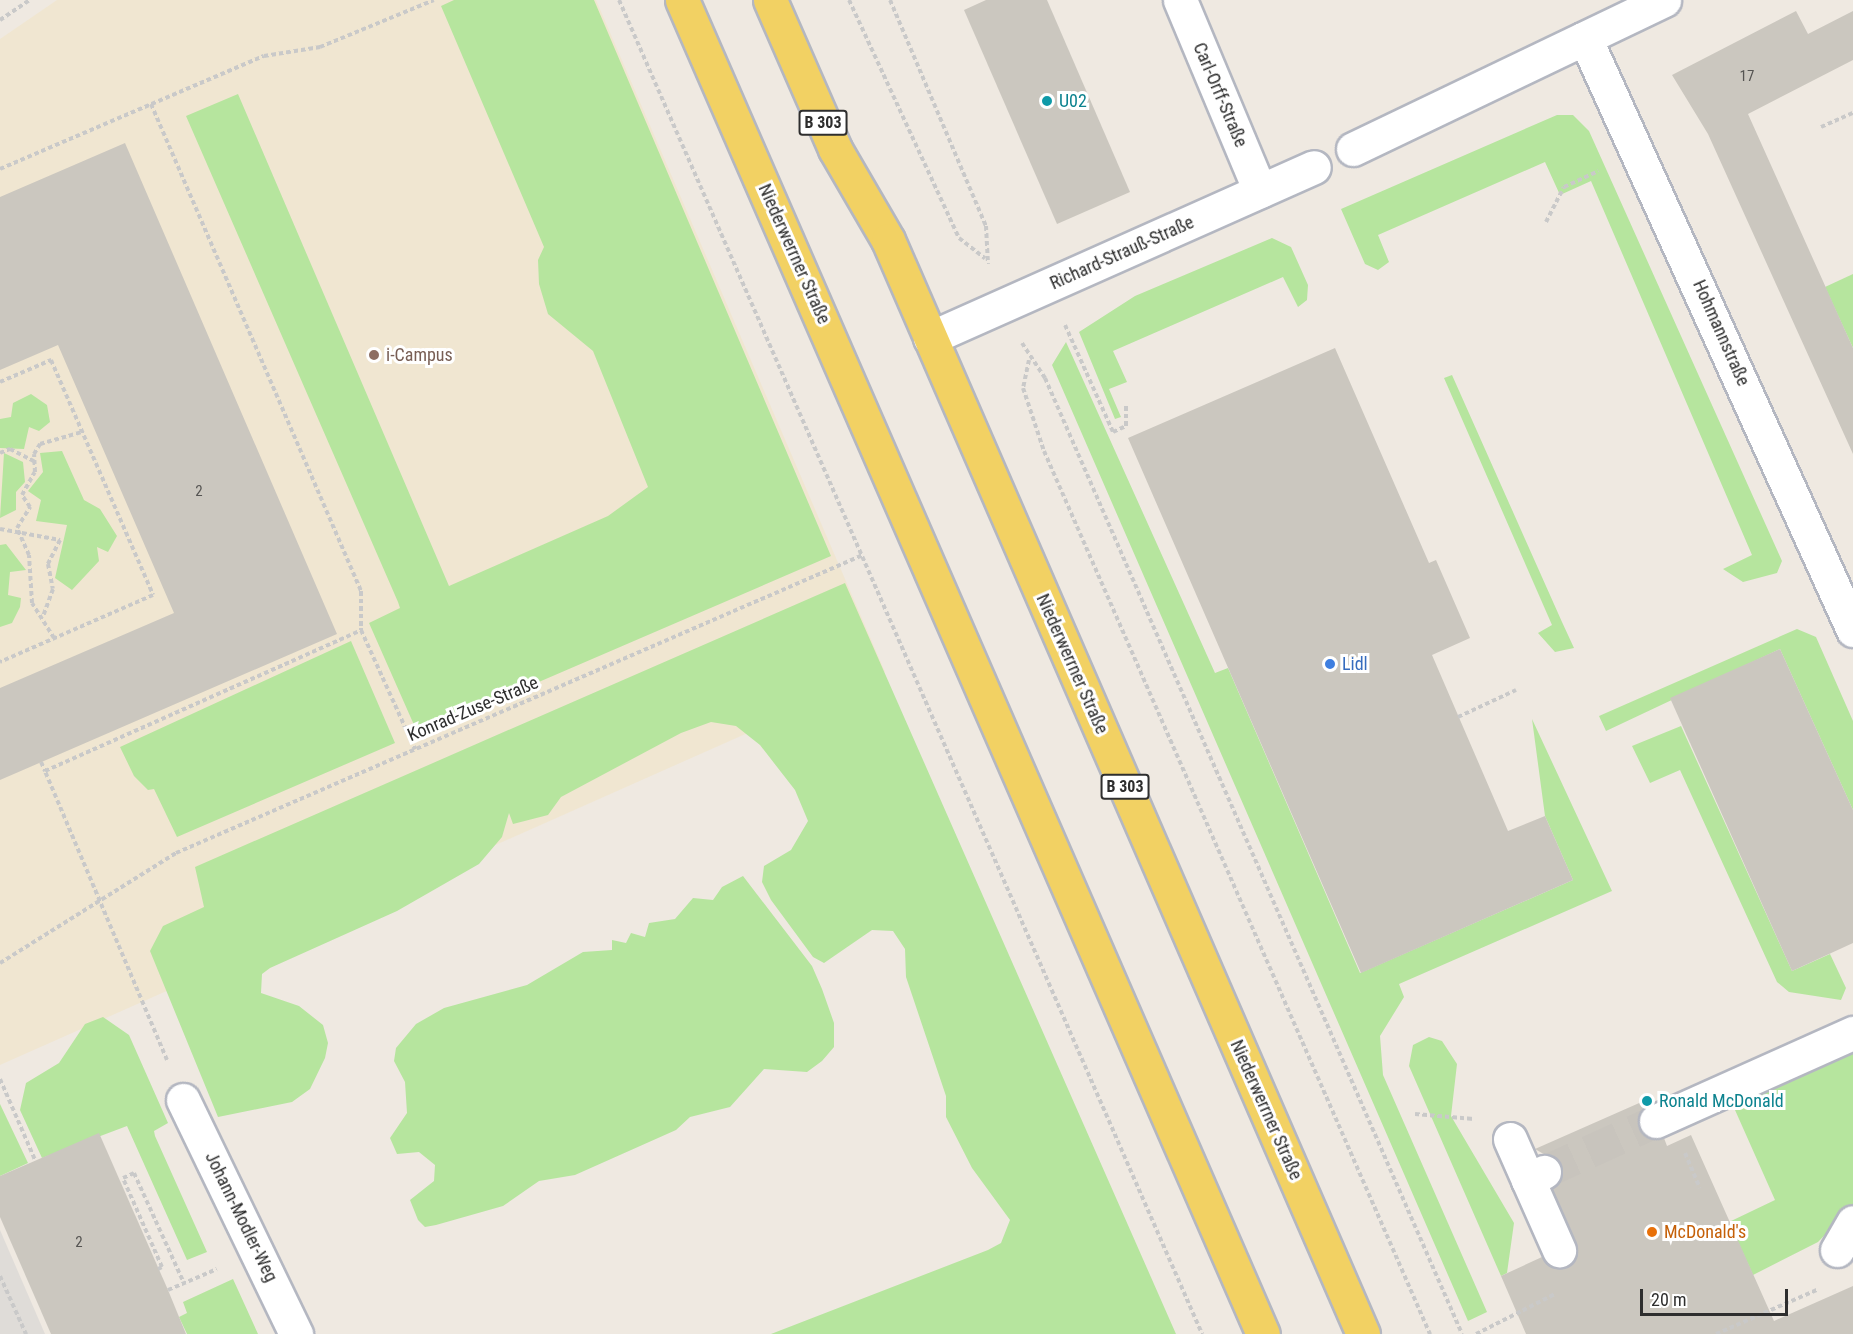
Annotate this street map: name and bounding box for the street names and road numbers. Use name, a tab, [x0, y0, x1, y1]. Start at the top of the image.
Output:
street label: Carl-Orff-Straße	[1188, 39, 1252, 151]
road number: B 303	[798, 110, 848, 136]
street label: Niederwerrner Straße	[753, 181, 835, 327]
street label: Richard-Strauß-Straße	[1047, 212, 1197, 294]
street label: Hohmannstraße	[1688, 277, 1754, 389]
street label: Niederwerrner Straße	[1031, 591, 1113, 737]
street label: Konrad-Zuse-Straße	[404, 672, 542, 746]
road number: B 303	[1100, 774, 1150, 800]
street label: Niederwerrner Straße	[1225, 1037, 1307, 1183]
street label: Johann-Modler-Weg	[200, 1149, 282, 1285]

